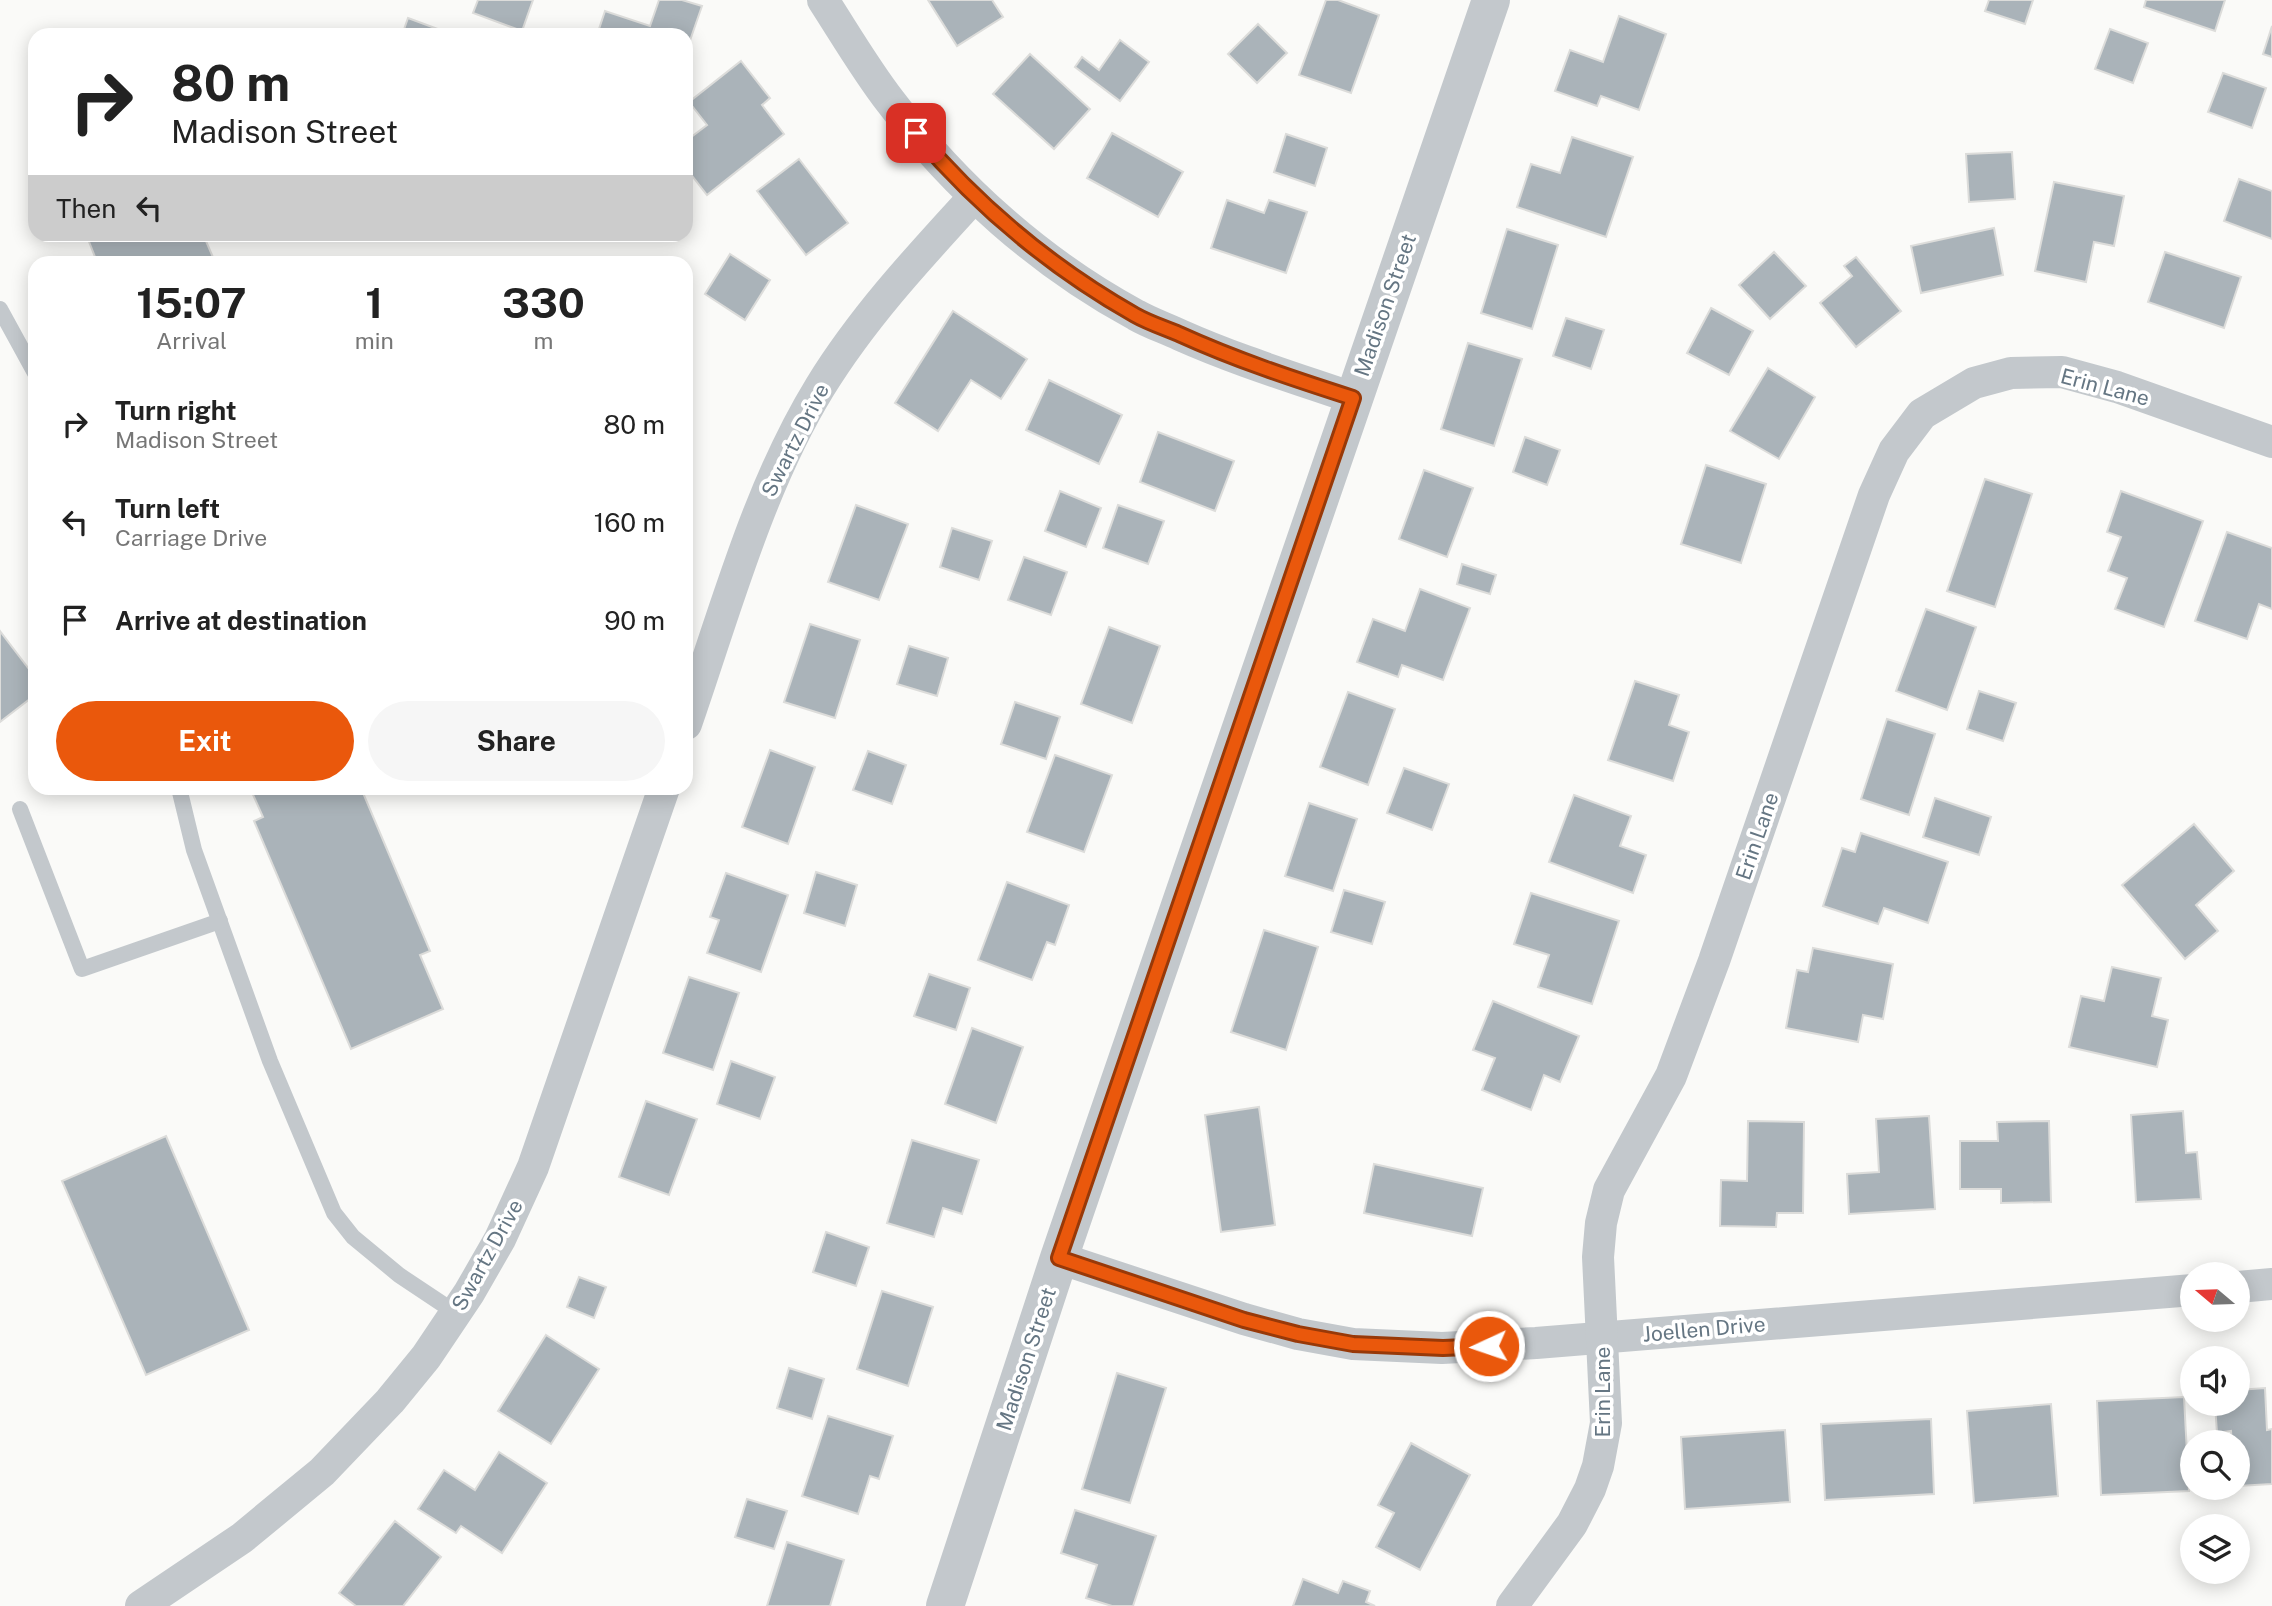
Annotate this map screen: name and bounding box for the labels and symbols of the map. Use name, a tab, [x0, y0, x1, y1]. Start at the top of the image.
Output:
pin	[886, 103, 946, 163]
street label: Madison Street	[1349, 230, 1421, 380]
street label: Erin Lane	[2058, 363, 2152, 411]
street label: Swartz Drive	[756, 379, 834, 501]
street label: Erin Lane	[1730, 789, 1784, 883]
street label: Swartz Drive	[446, 1195, 528, 1315]
north arrow	[2180, 1262, 2250, 1332]
street label: Madison Street	[991, 1284, 1061, 1434]
position arrow	[1452, 1309, 1526, 1383]
street label: Joellen Drive	[1642, 1311, 1766, 1347]
street label: Erin Lane	[1590, 1347, 1615, 1437]

